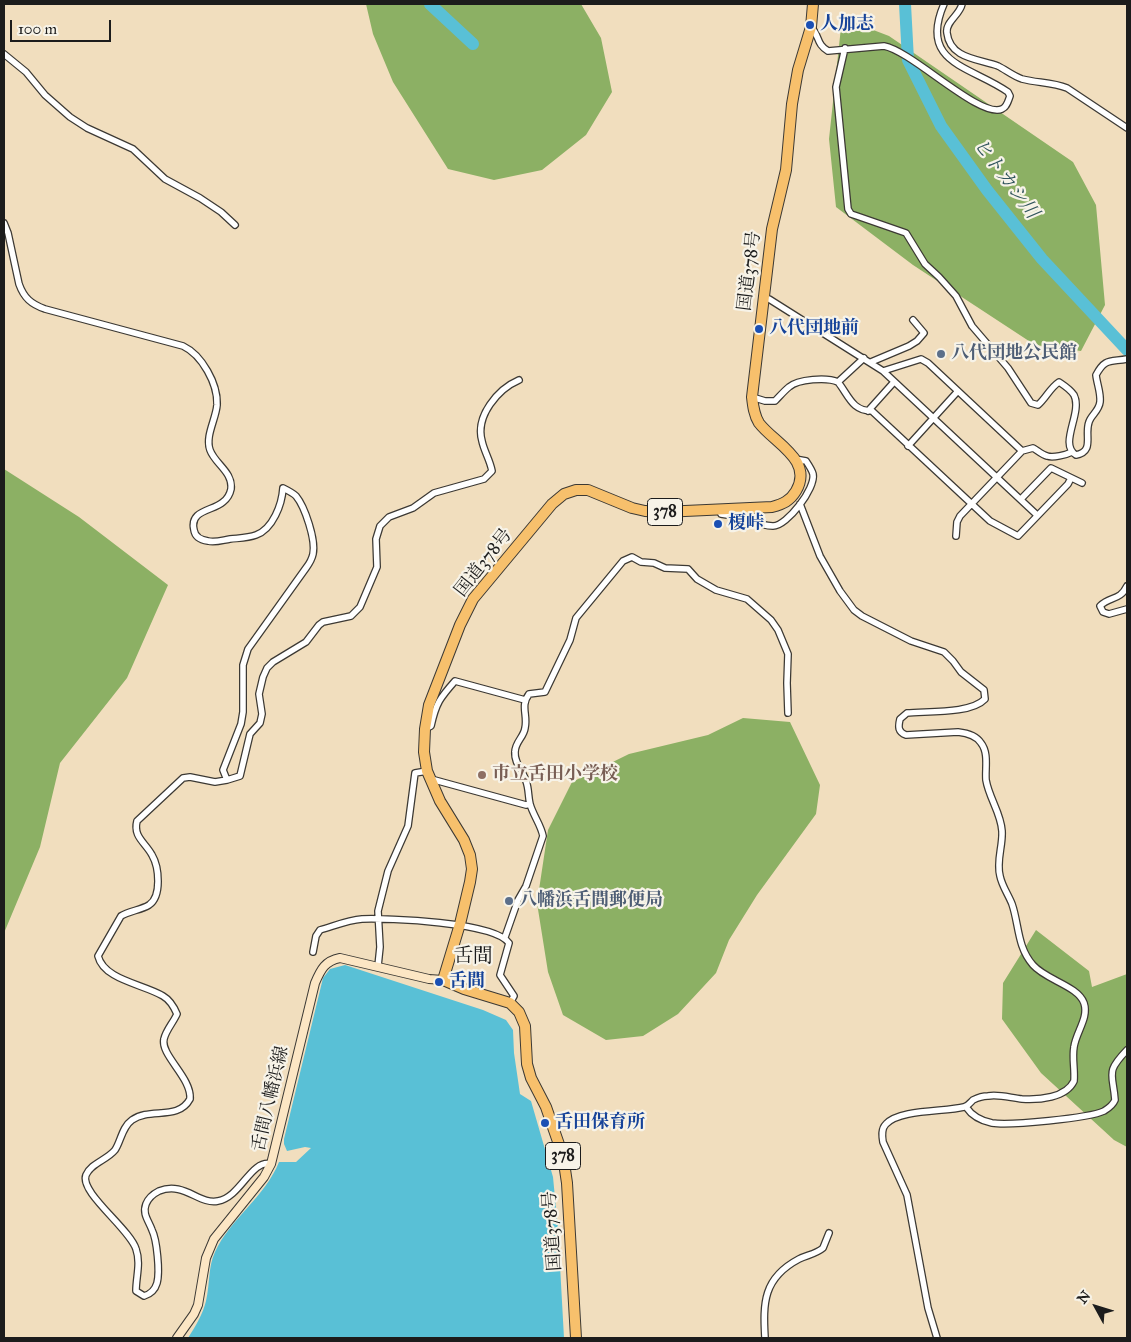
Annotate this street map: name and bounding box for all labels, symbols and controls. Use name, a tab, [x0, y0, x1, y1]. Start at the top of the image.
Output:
scale bar	[12, 10, 114, 42]
place label: 人加志	[820, 14, 874, 36]
marker: 人加志	[804, 19, 816, 31]
text: 100 m	[18, 20, 57, 38]
water label: ヒトカシ川	[967, 134, 1043, 224]
street label: 国道378号	[734, 230, 766, 312]
place label: 八代団地前	[769, 318, 859, 340]
marker: 八代団地前	[753, 323, 765, 335]
place label: 八代団地公民館	[951, 343, 1077, 365]
marker: 八代団地公民館	[935, 348, 947, 360]
road number: 378	[648, 498, 682, 526]
place label: 榎峠	[728, 513, 764, 535]
marker: 榎峠	[712, 518, 724, 530]
street label: 国道378号	[451, 525, 517, 601]
place label: 市立舌田小学校	[492, 764, 618, 786]
marker: 市立舌田小学校	[476, 769, 488, 781]
place label: 八幡浜舌間郵便局	[519, 890, 663, 912]
marker: 八幡浜舌間郵便局	[503, 895, 515, 907]
district label: 舌間	[453, 945, 493, 969]
place label: 舌間	[449, 971, 485, 993]
marker: 舌間	[433, 976, 445, 988]
street label: 舌間八幡浜線	[248, 1044, 294, 1154]
place label: 舌田保育所	[555, 1112, 645, 1134]
marker: 舌田保育所	[539, 1117, 551, 1129]
road number: 378	[546, 1142, 580, 1170]
street label: 国道378号	[539, 1190, 567, 1272]
north arrow	[1071, 1282, 1121, 1332]
text: N	[1074, 1287, 1094, 1307]

